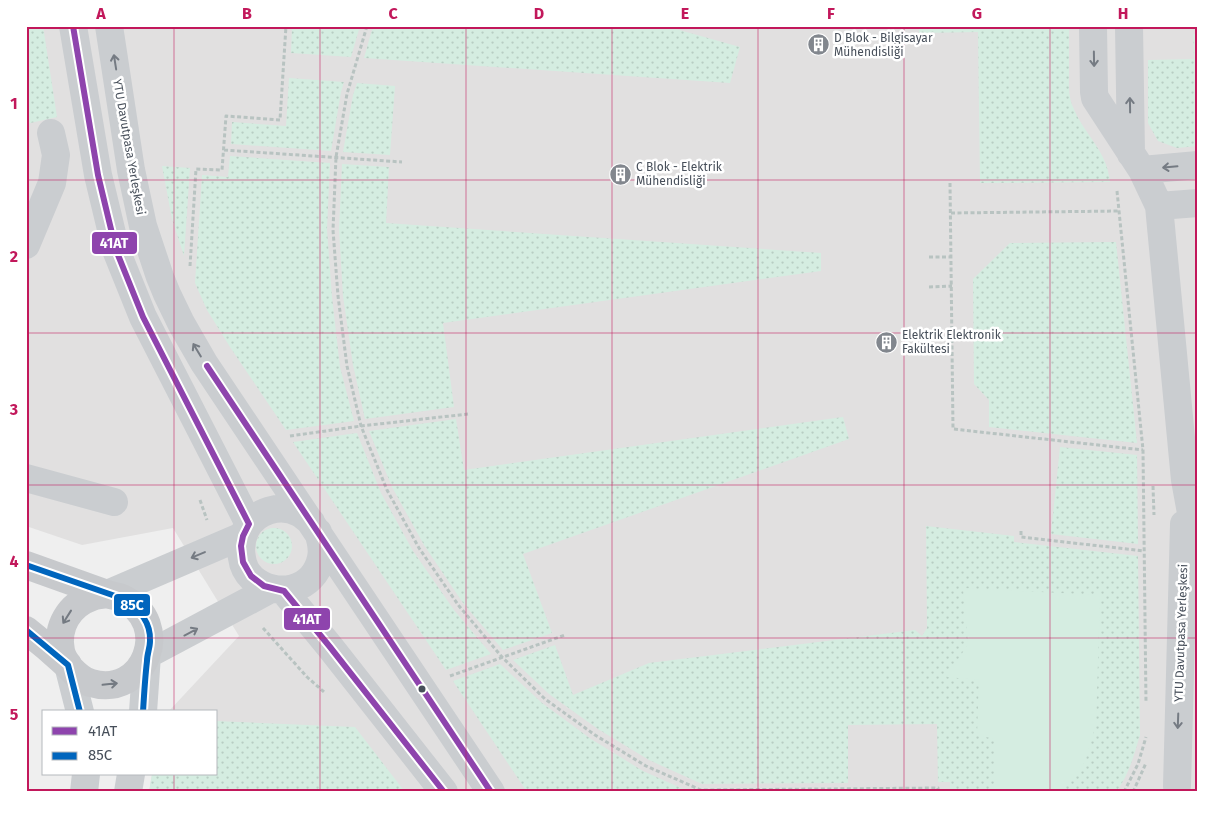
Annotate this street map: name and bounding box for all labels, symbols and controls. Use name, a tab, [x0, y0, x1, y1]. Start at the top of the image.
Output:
text: A	[95, 4, 106, 23]
text: B	[242, 4, 252, 23]
text: C	[388, 4, 398, 23]
text: D	[534, 4, 544, 23]
text: E	[681, 4, 689, 23]
text: F	[827, 4, 835, 23]
text: G	[972, 4, 982, 23]
text: H	[1118, 4, 1128, 23]
place label: D Blok - Bilgisayar Mühendisliği	[834, 31, 933, 59]
building icon: D Blok - Bilgisayar Mühendisliği	[806, 33, 830, 57]
one-way arrow	[1089, 50, 1099, 67]
one-way arrow	[109, 54, 119, 70]
street label: YTU Davutpasa Yerleşkesi	[110, 78, 148, 216]
text: 1	[10, 94, 18, 113]
one-way arrow	[1125, 98, 1135, 114]
place label: C Blok - Elektrik Mühendisliği	[636, 160, 723, 188]
building icon: C Blok - Elektrik Mühendisliği	[608, 162, 632, 186]
one-way arrow	[1162, 163, 1178, 172]
line badge: 41AT	[91, 231, 138, 255]
text: 41AT	[100, 235, 129, 252]
text: 2	[10, 247, 18, 266]
place label: Elektrik Elektronik Fakültesi	[902, 328, 1002, 356]
building icon: Elektrik Elektronik Fakültesi	[874, 330, 898, 354]
one-way arrow	[191, 344, 201, 358]
text: 3	[9, 400, 18, 419]
one-way arrow	[191, 551, 206, 561]
text: 4	[9, 552, 19, 571]
street label: YTU Davutpasa Yerleşkesi	[1172, 564, 1190, 702]
line badge: 85C	[113, 593, 151, 617]
text: 85C	[120, 597, 144, 614]
line badge: 41AT	[283, 607, 331, 631]
one-way arrow	[62, 610, 72, 624]
text: 41AT	[293, 611, 322, 628]
one-way arrow	[183, 627, 198, 637]
one-way arrow	[101, 679, 117, 689]
unlabelled marker	[417, 684, 427, 694]
text: 5	[10, 705, 19, 724]
legend	[42, 710, 218, 776]
one-way arrow	[1174, 713, 1183, 729]
text: 41AT	[88, 722, 117, 740]
text: 85C	[88, 746, 113, 764]

